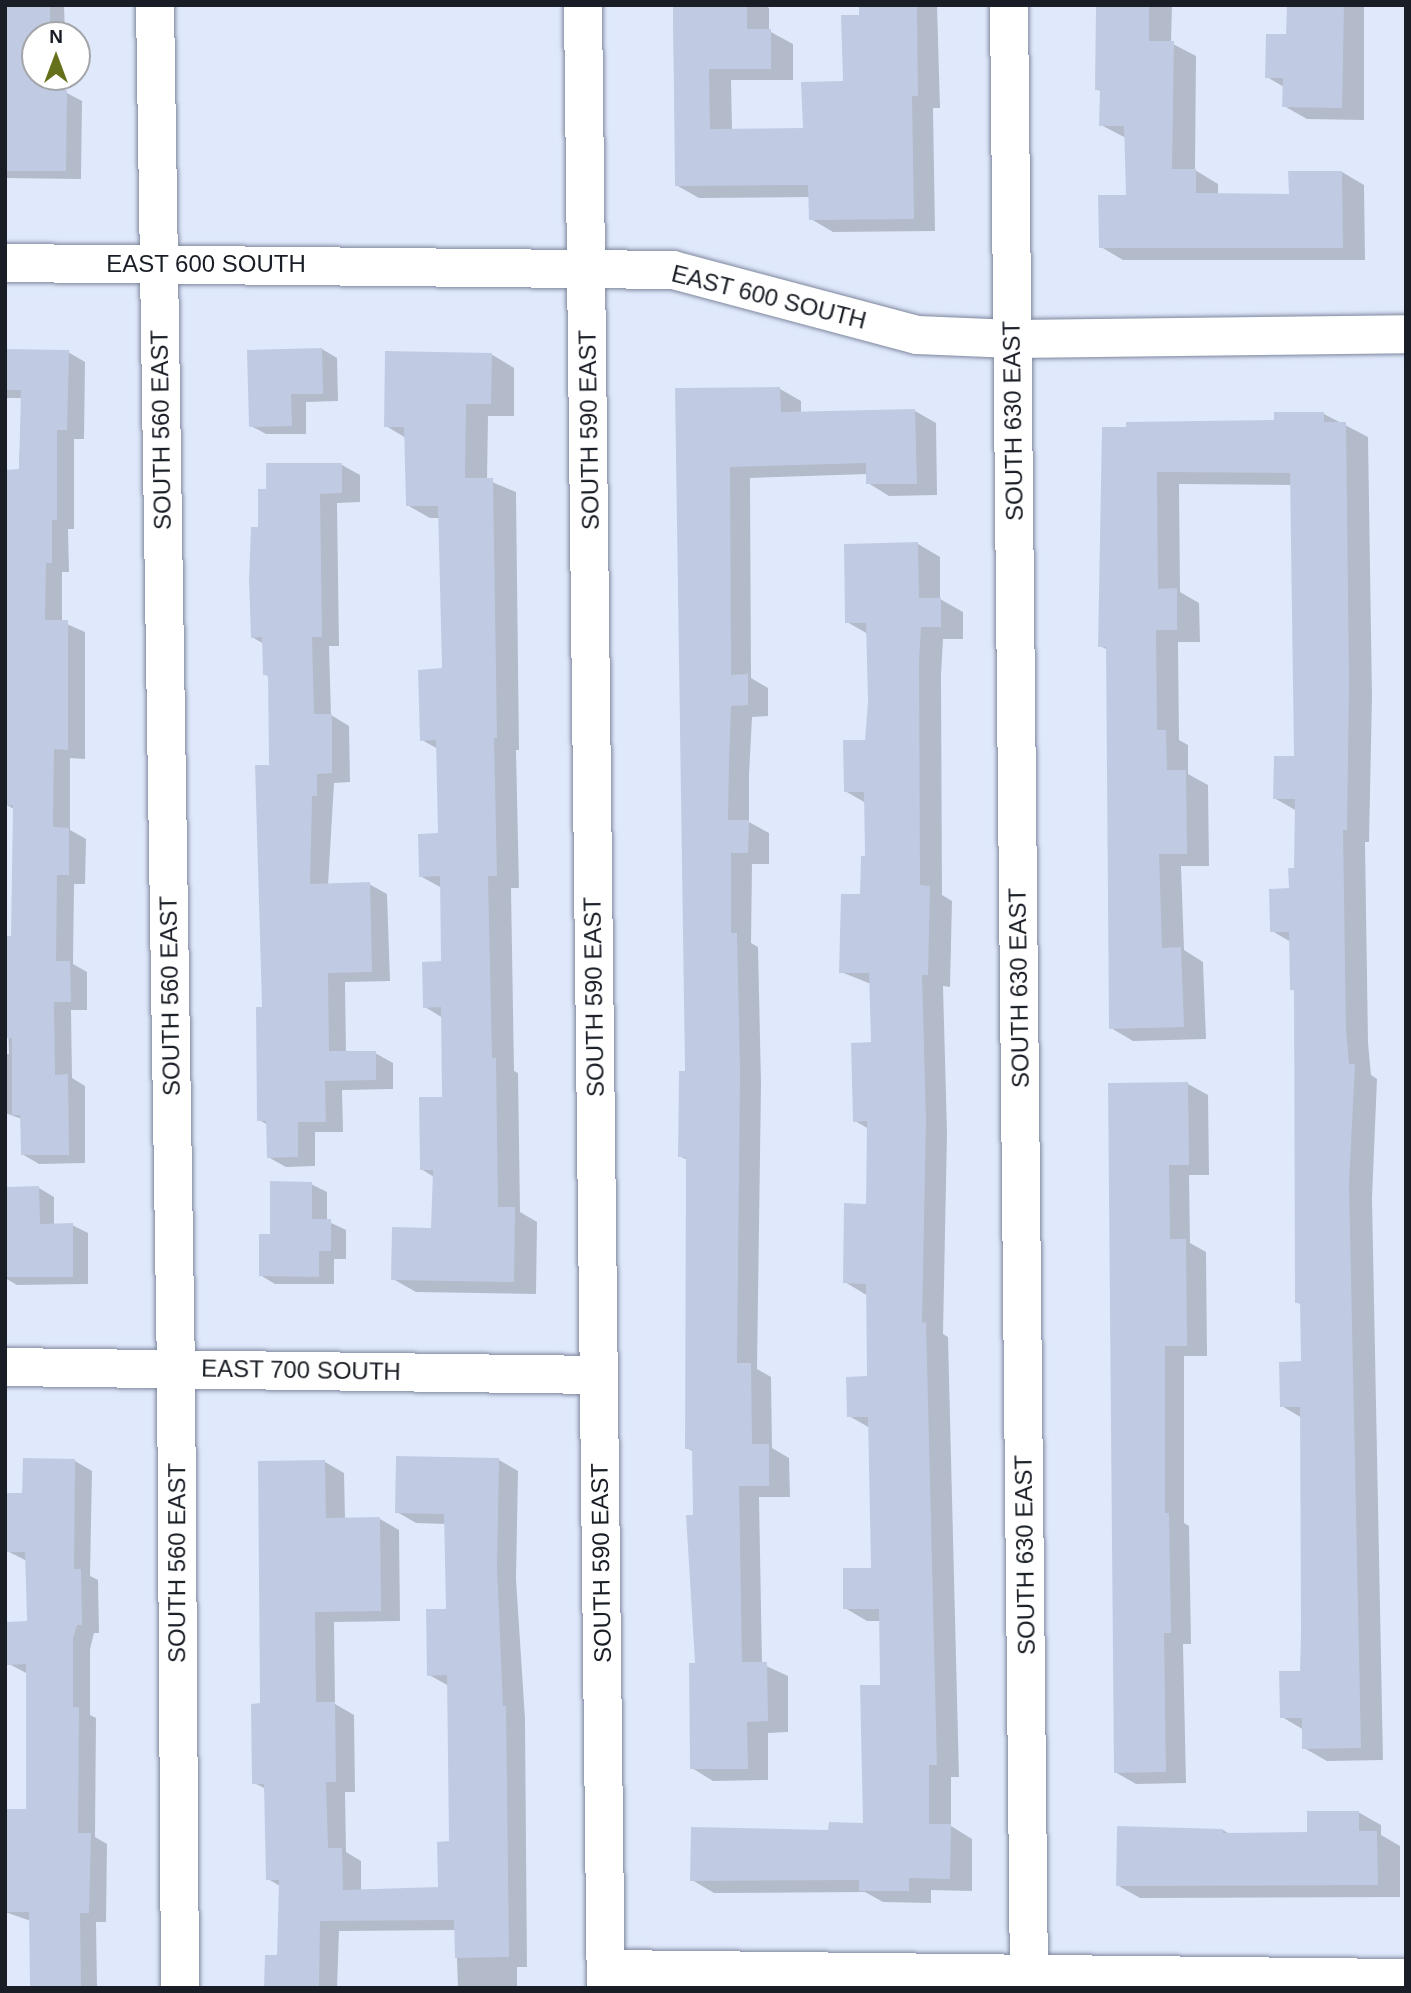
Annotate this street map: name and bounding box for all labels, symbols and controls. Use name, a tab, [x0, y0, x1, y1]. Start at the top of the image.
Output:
north arrow	[21, 21, 91, 91]
text: N	[49, 26, 63, 47]
street label: EAST 600 SOUTH	[106, 250, 306, 278]
street label: EAST 600 SOUTH	[668, 259, 870, 335]
street label: SOUTH 630 EAST	[997, 321, 1029, 521]
street label: SOUTH 560 EAST	[145, 330, 177, 530]
street label: SOUTH 590 EAST	[573, 330, 605, 530]
street label: SOUTH 630 EAST	[1003, 888, 1035, 1088]
street label: SOUTH 560 EAST	[154, 896, 186, 1096]
street label: SOUTH 590 EAST	[578, 897, 610, 1097]
street label: EAST 700 SOUTH	[201, 1354, 401, 1386]
street label: SOUTH 630 EAST	[1009, 1455, 1041, 1655]
street label: SOUTH 560 EAST	[163, 1463, 191, 1663]
street label: SOUTH 590 EAST	[585, 1463, 617, 1663]

